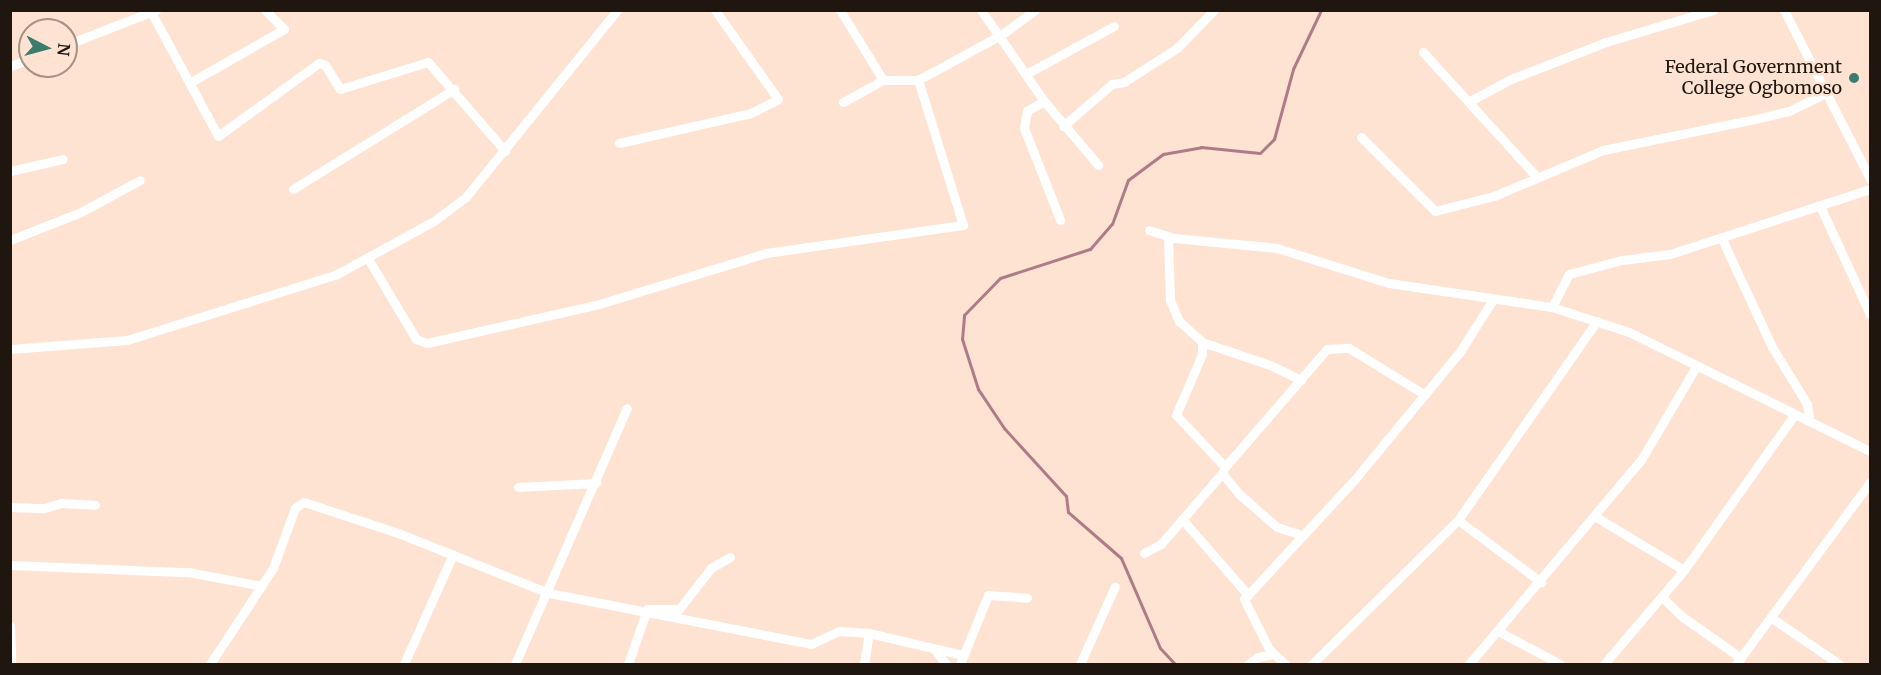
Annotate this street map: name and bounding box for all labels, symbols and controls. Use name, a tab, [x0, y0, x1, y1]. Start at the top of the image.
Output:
north arrow	[18, 18, 78, 78]
text: N	[53, 42, 75, 57]
place label: Federal Government College Ogbomoso	[1665, 57, 1842, 100]
marker: Federal Government College Ogbomoso	[1847, 71, 1861, 85]

